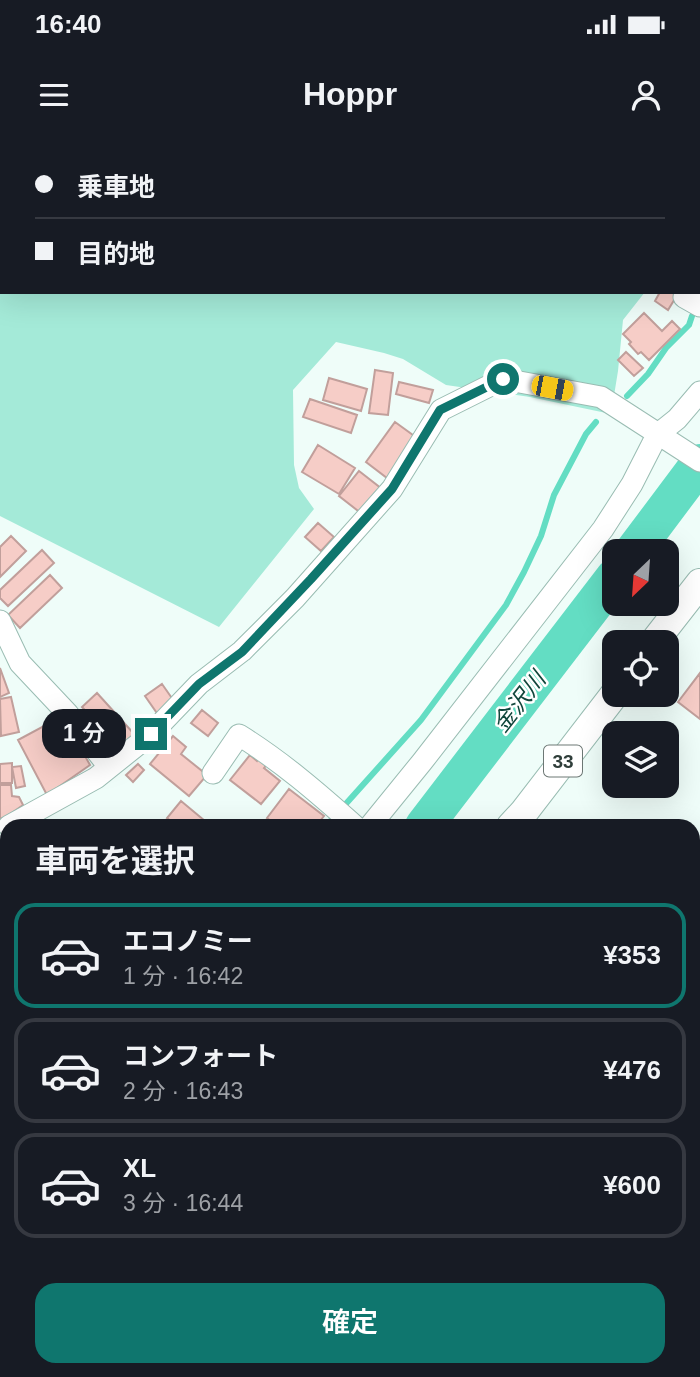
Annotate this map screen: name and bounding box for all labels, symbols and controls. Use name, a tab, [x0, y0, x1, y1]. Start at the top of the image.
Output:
text: 16:40	[35, 9, 102, 39]
icon: menu	[35, 76, 73, 114]
text: Hoppr	[303, 76, 397, 112]
icon: person	[627, 76, 665, 114]
text: 乗車地	[77, 172, 155, 202]
text: 目的地	[77, 239, 155, 269]
route start	[487, 363, 519, 395]
car	[530, 374, 575, 402]
north arrow	[602, 539, 679, 616]
map controls	[602, 539, 679, 798]
button: locate	[602, 630, 679, 707]
water label: 金沢川	[488, 664, 552, 737]
callout: 1 分	[43, 710, 127, 758]
route end	[135, 718, 167, 750]
text: 1 分	[63, 720, 105, 746]
button: layers	[602, 721, 679, 798]
road number: 33	[544, 746, 582, 776]
text: 車両を選択	[35, 843, 195, 879]
icon: car	[39, 924, 102, 987]
text: エコノミー	[123, 926, 253, 956]
text: ¥353	[603, 940, 661, 970]
text: 1 分 · 16:42	[123, 963, 243, 989]
icon: car	[39, 1039, 102, 1102]
text: コンフォート	[123, 1041, 278, 1071]
text: ¥476	[603, 1055, 661, 1085]
text: 2 分 · 16:43	[123, 1078, 243, 1104]
text: XL	[123, 1153, 156, 1183]
icon: car	[39, 1154, 102, 1217]
text: ¥600	[603, 1170, 661, 1200]
text: 3 分 · 16:44	[123, 1190, 243, 1216]
button: 確定	[35, 1283, 665, 1363]

